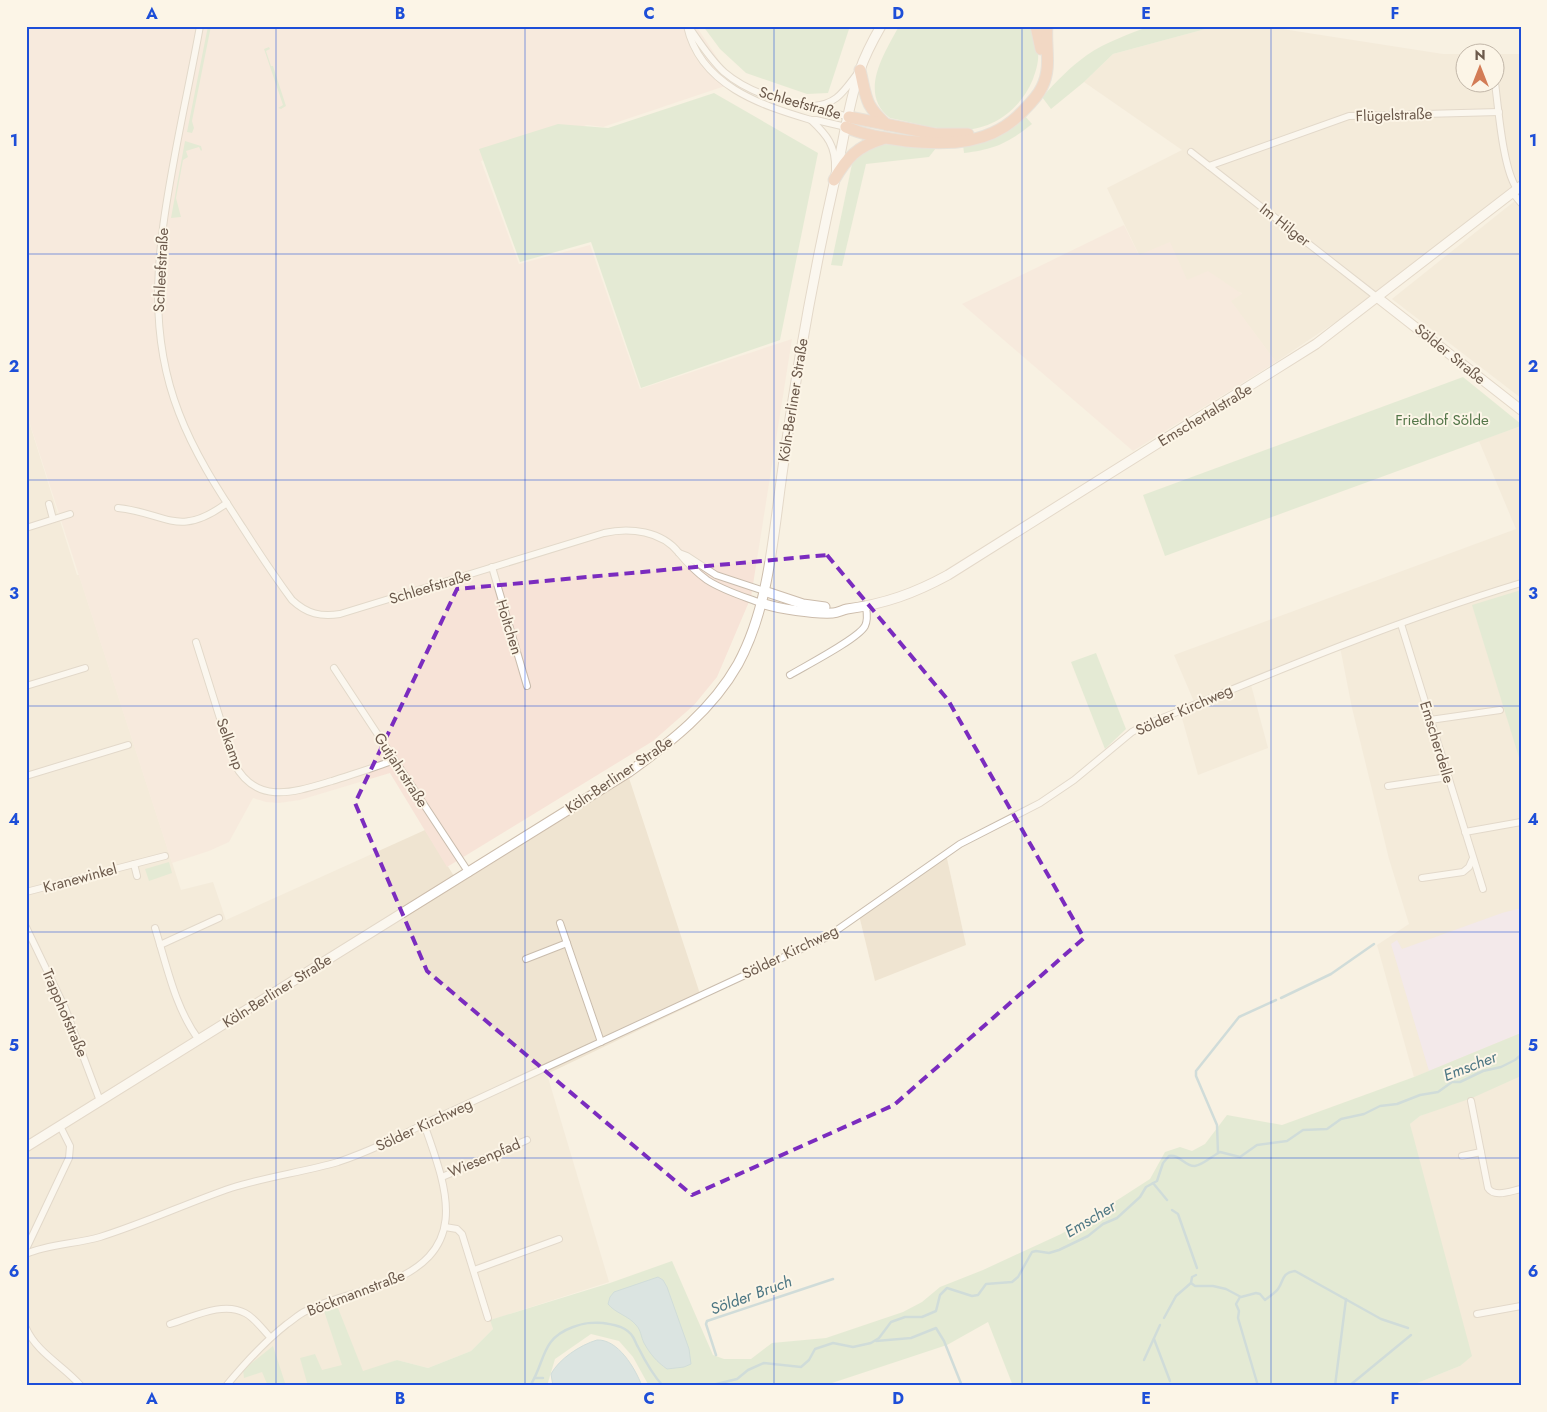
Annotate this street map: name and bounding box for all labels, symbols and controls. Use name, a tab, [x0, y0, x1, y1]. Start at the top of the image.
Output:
text: A	[145, 2, 158, 25]
text: B	[395, 2, 405, 25]
text: C	[643, 2, 655, 25]
text: D	[892, 2, 904, 25]
text: E	[1141, 2, 1151, 25]
text: F	[1391, 2, 1399, 25]
north arrow	[1454, 42, 1504, 92]
text: N	[1474, 45, 1486, 65]
street label: Schleefstraße	[756, 81, 844, 125]
street label: Flügelstraße	[1355, 103, 1433, 127]
text: 1	[10, 129, 18, 152]
text: 1	[1529, 129, 1537, 152]
street label: Im Hilger	[1255, 198, 1316, 252]
street label: Schleefstraße	[148, 227, 174, 313]
street label: Sölder Straße	[1410, 318, 1491, 390]
street label: Köln-Berliner Straße	[772, 336, 814, 463]
text: 2	[9, 355, 19, 378]
text: 2	[1528, 355, 1538, 378]
street label: Emschertalstraße	[1154, 378, 1256, 452]
park label: Friedhof Sölde	[1395, 409, 1489, 431]
street label: Schleefstraße	[386, 564, 474, 610]
text: 3	[9, 582, 19, 605]
text: 3	[1528, 582, 1538, 605]
street label: Holtchen	[490, 597, 528, 657]
street label: Sölder Kirchweg	[1132, 679, 1236, 741]
street label: Emscherdelle	[1414, 698, 1460, 786]
street label: Selkamp	[211, 715, 250, 773]
street label: Gutjahrstraße	[369, 728, 434, 812]
street label: Köln-Berliner Straße	[561, 731, 677, 819]
text: 4	[8, 808, 20, 831]
text: 4	[1527, 808, 1539, 831]
street label: Kranewinkel	[41, 858, 119, 898]
street label: Sölder Kirchweg	[738, 919, 842, 985]
street label: Köln-Berliner Straße	[218, 948, 336, 1033]
street label: Trapphofstraße	[37, 966, 94, 1061]
text: 5	[9, 1034, 19, 1057]
text: 5	[1528, 1034, 1538, 1057]
water label: Emscher	[1440, 1045, 1502, 1087]
street label: Sölder Kirchweg	[372, 1093, 476, 1157]
street label: Wiesenpfad	[444, 1133, 524, 1183]
water label: Emscher	[1060, 1194, 1121, 1243]
text: 6	[9, 1260, 19, 1283]
text: 6	[1528, 1260, 1538, 1283]
street label: Böckmannstraße	[304, 1264, 408, 1322]
water label: Sölder Bruch	[707, 1270, 795, 1320]
text: A	[145, 1387, 158, 1410]
text: B	[395, 1387, 405, 1410]
text: C	[643, 1387, 655, 1410]
text: D	[892, 1387, 904, 1410]
text: E	[1141, 1387, 1151, 1410]
text: F	[1391, 1387, 1399, 1410]

